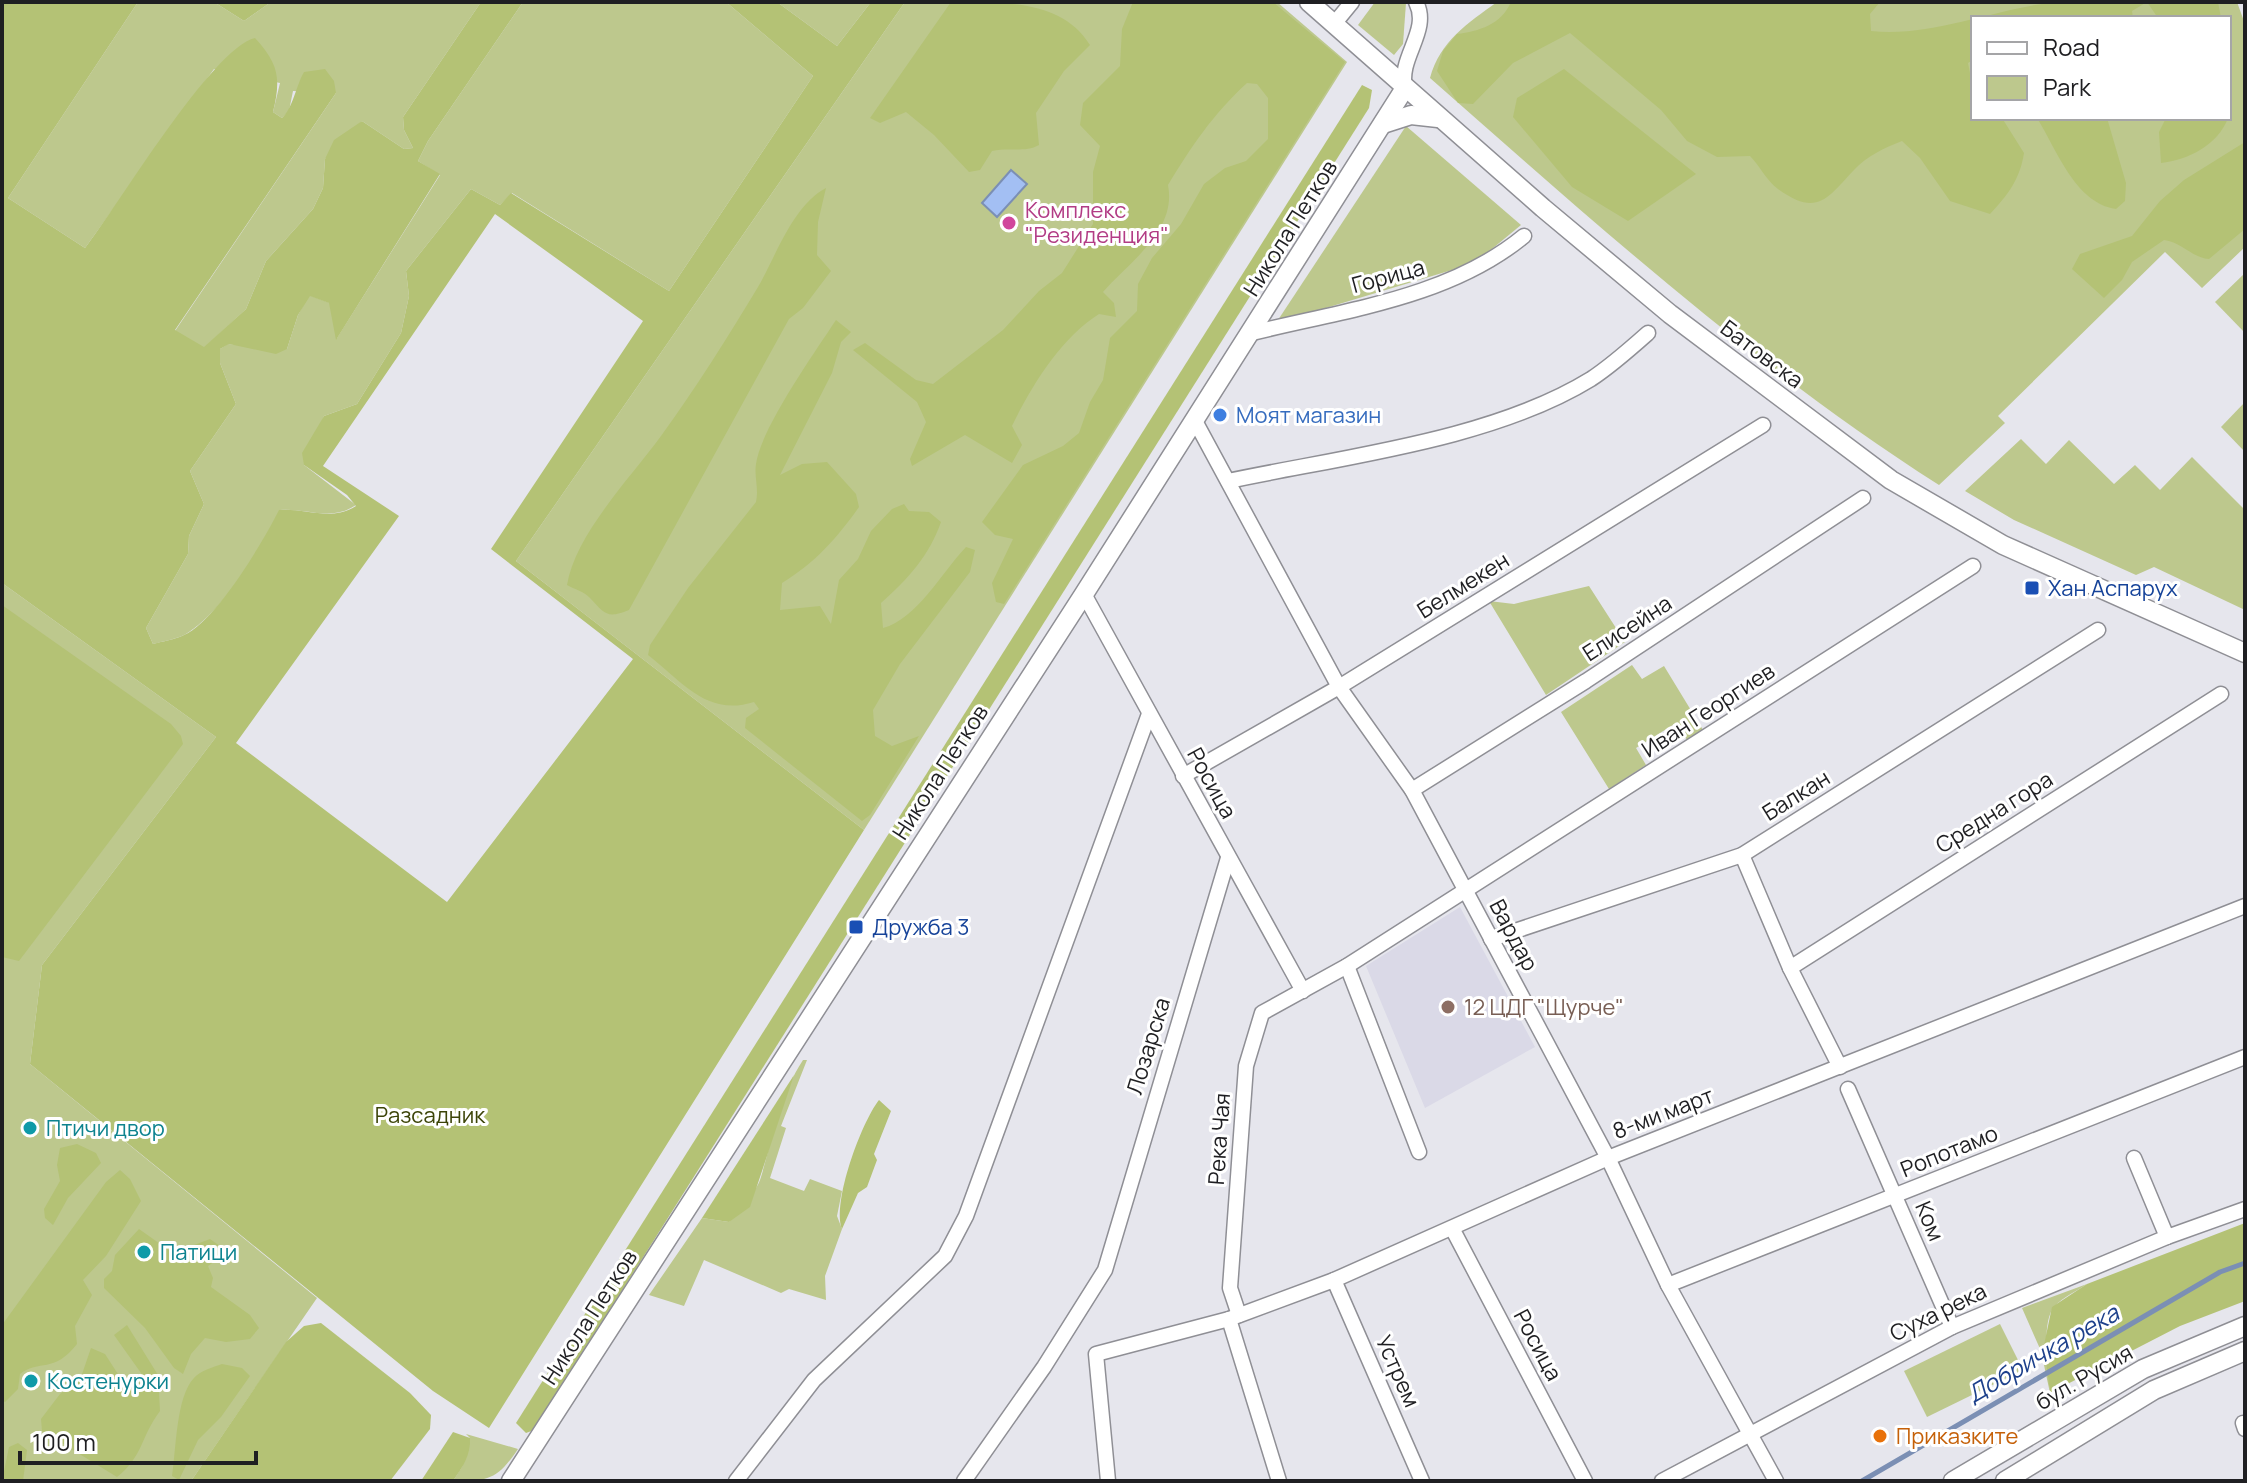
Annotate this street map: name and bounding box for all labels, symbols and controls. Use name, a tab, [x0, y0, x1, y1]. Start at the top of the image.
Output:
legend	[1971, 16, 2231, 120]
text: Road	[2043, 30, 2100, 63]
text: Park	[2043, 70, 2092, 103]
street label: Никола Петков	[1236, 154, 1344, 302]
place label: Комплекс "Резиденция"	[1025, 195, 1169, 250]
marker: Комплекс "Резиденция"	[1000, 214, 1018, 232]
street label: Горица	[1348, 252, 1428, 300]
street label: Батовска	[1714, 313, 1810, 395]
place label: Моят магазин	[1236, 400, 1381, 430]
marker: Моят магазин	[1211, 406, 1229, 424]
street label: Белмекен	[1411, 545, 1515, 625]
place label: Хан Аспарух	[2048, 573, 2178, 603]
marker: Хан Аспарух	[2023, 579, 2041, 597]
street label: Елисейна	[1577, 588, 1677, 668]
street label: Иван Георгиев	[1636, 656, 1780, 764]
street label: Никола Петков	[885, 699, 995, 845]
street label: Росица	[1180, 742, 1244, 824]
street label: Балкан	[1757, 763, 1835, 827]
street label: Средна гора	[1930, 764, 2058, 860]
street label: Вардар	[1483, 894, 1545, 976]
place label: Дружба 3	[872, 912, 969, 942]
marker: Дружба 3	[847, 918, 865, 936]
place label: 12 ЦДГ "Щурче"	[1464, 992, 1624, 1022]
street label: Лозарска	[1119, 994, 1177, 1098]
marker: 12 ЦДГ "Щурче"	[1439, 998, 1457, 1016]
street label: 8-ми март	[1608, 1080, 1718, 1146]
street label: Река Чая	[1201, 1092, 1237, 1186]
park label: Разсадник	[375, 1100, 486, 1130]
place label: Птичи двор	[46, 1113, 165, 1143]
street label: Ропотамо	[1896, 1118, 2002, 1184]
marker: Птичи двор	[21, 1119, 39, 1137]
street label: Ком	[1908, 1197, 1952, 1245]
place label: Патици	[160, 1237, 237, 1267]
marker: Патици	[135, 1243, 153, 1261]
street label: Никола Петков	[534, 1244, 644, 1390]
street label: Суха река	[1885, 1276, 1991, 1348]
water label: Добричка река	[1960, 1295, 2126, 1410]
street label: Росица	[1507, 1304, 1569, 1386]
street label: Устрем	[1369, 1330, 1427, 1412]
street label: бул. Русия	[2030, 1337, 2138, 1417]
place label: Костенурки	[47, 1366, 169, 1396]
marker: Костенурки	[22, 1372, 40, 1390]
scale bar	[20, 1415, 256, 1465]
place label: Приказките	[1896, 1421, 2019, 1451]
text: 100 m	[32, 1425, 96, 1458]
marker: Приказките	[1871, 1427, 1889, 1445]

